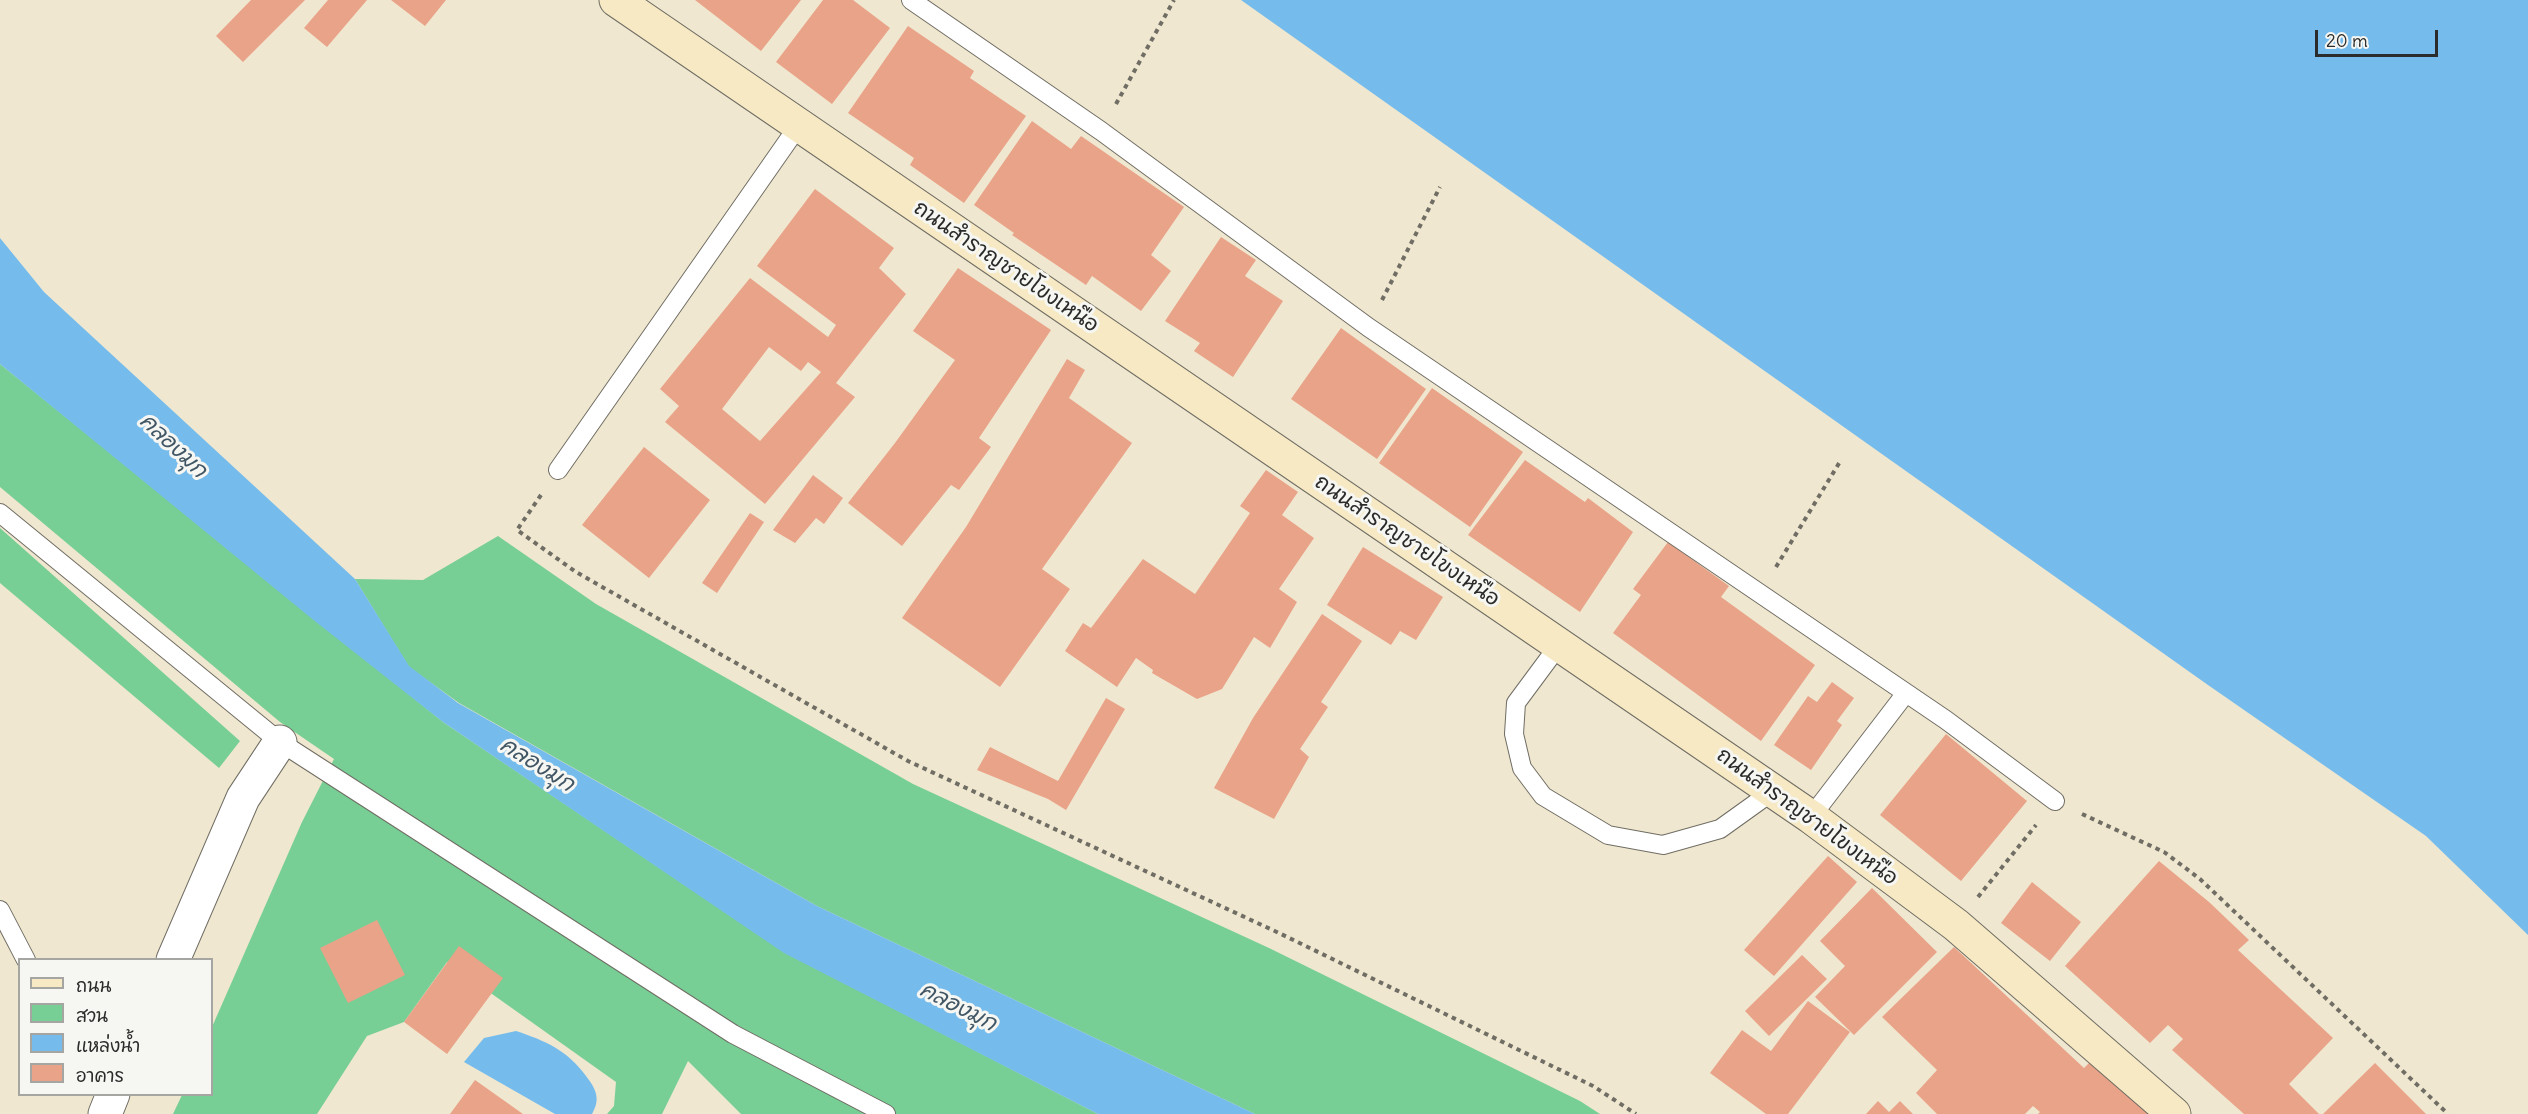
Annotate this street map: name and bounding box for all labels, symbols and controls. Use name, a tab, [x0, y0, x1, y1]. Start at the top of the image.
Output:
scale bar	[2318, 18, 2441, 56]
text: 20 m	[2326, 29, 2368, 52]
street label: ถนนสำราญชายโขงเหนือ	[909, 196, 1103, 338]
water label: คลองมุก	[134, 408, 212, 484]
street label: ถนนสำราญชายโขงเหนือ	[1310, 470, 1504, 612]
water label: คลองมุก	[495, 732, 579, 798]
street label: ถนนสำราญชายโขงเหนือ	[1712, 743, 1902, 891]
legend	[18, 958, 213, 1096]
text: ถนน	[76, 974, 111, 997]
water label: คลองมุก	[915, 977, 1001, 1037]
text: สวน	[76, 1004, 108, 1027]
text: แหล่งน้ำ	[76, 1034, 140, 1057]
text: อาคาร	[76, 1064, 124, 1087]

